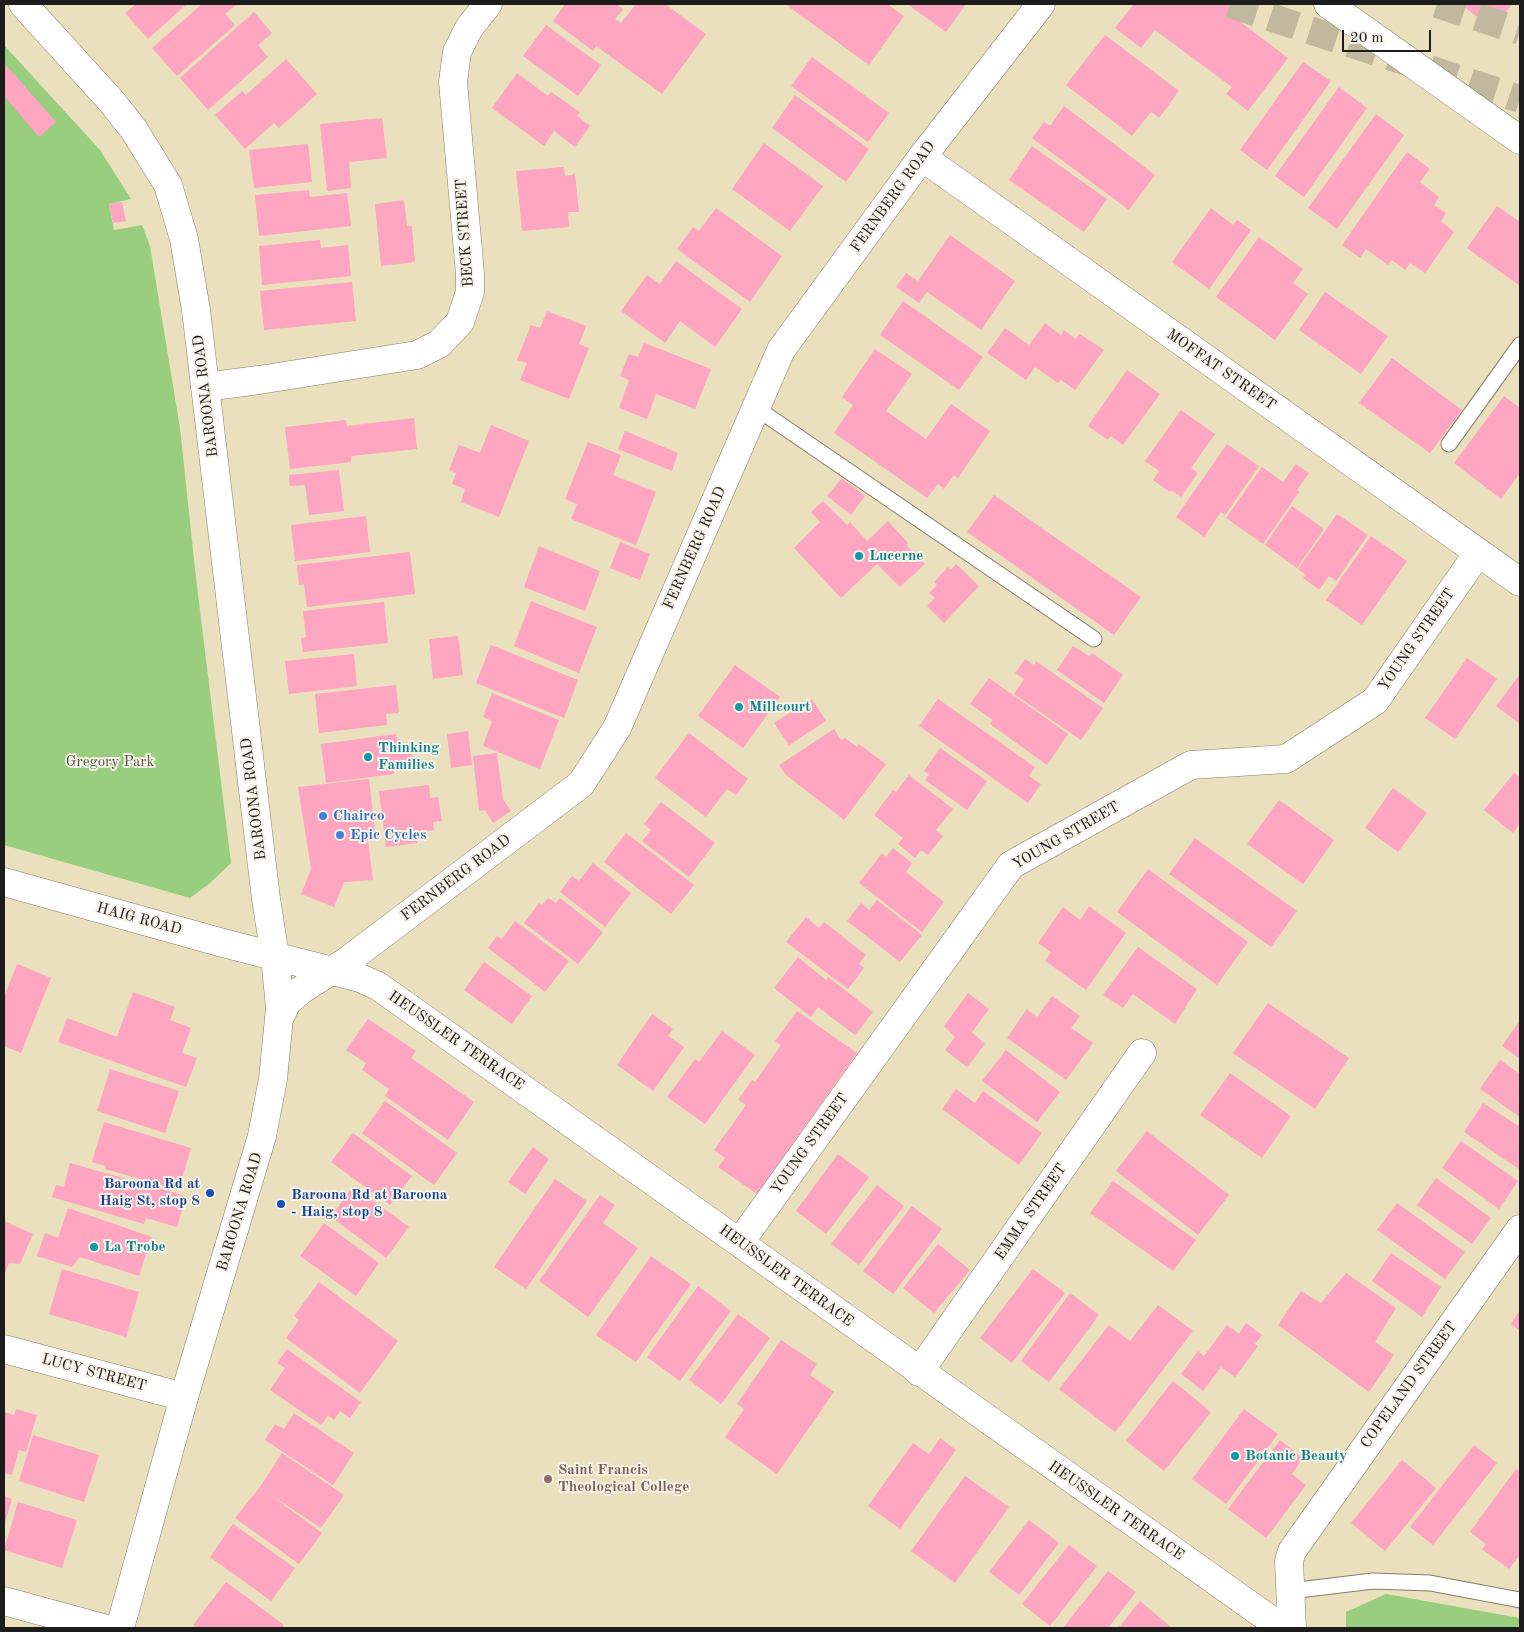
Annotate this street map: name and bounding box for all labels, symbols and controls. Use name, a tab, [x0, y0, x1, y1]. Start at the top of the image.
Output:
scale bar	[1344, 20, 1433, 52]
text: 20 m	[1350, 31, 1384, 46]
street label: FERNBERG ROAD	[847, 138, 939, 256]
street label: BECK STREET	[452, 178, 478, 288]
street label: MOFFAT STREET	[1163, 326, 1279, 414]
street label: BAROONA ROAD	[190, 334, 222, 458]
street label: FERNBERG ROAD	[660, 484, 730, 612]
place label: Lucerne	[869, 547, 923, 565]
marker: Lucerne	[853, 550, 865, 562]
street label: YOUNG STREET	[1375, 585, 1459, 695]
place label: Millcourt	[749, 698, 811, 716]
marker: Millcourt	[733, 701, 745, 713]
street label: BAROONA ROAD	[238, 737, 270, 861]
place label: Thinking Families	[378, 739, 439, 774]
marker: Thinking Families	[362, 751, 374, 763]
park label: Gregory Park	[66, 753, 154, 771]
street label: YOUNG STREET	[1009, 798, 1123, 874]
place label: Chairco	[333, 807, 384, 825]
marker: Chairco	[317, 810, 329, 822]
place label: Epic Cycles	[350, 826, 426, 844]
marker: Epic Cycles	[334, 829, 346, 841]
street label: FERNBERG ROAD	[398, 831, 514, 925]
street label: HAIG ROAD	[94, 899, 184, 939]
street label: HEUSSLER TERRACE	[385, 987, 527, 1095]
street label: YOUNG STREET	[767, 1090, 853, 1198]
street label: BAROONA ROAD	[213, 1150, 267, 1274]
street label: EMMA STREET	[991, 1160, 1071, 1264]
place label: Baroona Rd at Haig St, stop 8	[99, 1175, 200, 1210]
place label: Baroona Rd at Baroona - Haig, stop 8	[291, 1186, 447, 1221]
marker: Baroona Rd at Haig St, stop 8	[204, 1187, 216, 1199]
marker: Baroona Rd at Baroona - Haig, stop 8	[275, 1198, 287, 1210]
street label: HEUSSLER TERRACE	[715, 1221, 857, 1331]
place label: La Trobe	[104, 1238, 166, 1256]
marker: La Trobe	[88, 1241, 100, 1253]
street label: COPELAND STREET	[1357, 1318, 1461, 1452]
street label: LUCY STREET	[40, 1350, 148, 1396]
place label: Botanic Beauty	[1245, 1447, 1347, 1465]
marker: Botanic Beauty	[1229, 1450, 1241, 1462]
street label: HEUSSLER TERRACE	[1045, 1457, 1187, 1565]
place label: Saint Francis Theological College	[558, 1461, 689, 1496]
marker: Saint Francis Theological College	[542, 1473, 554, 1485]

